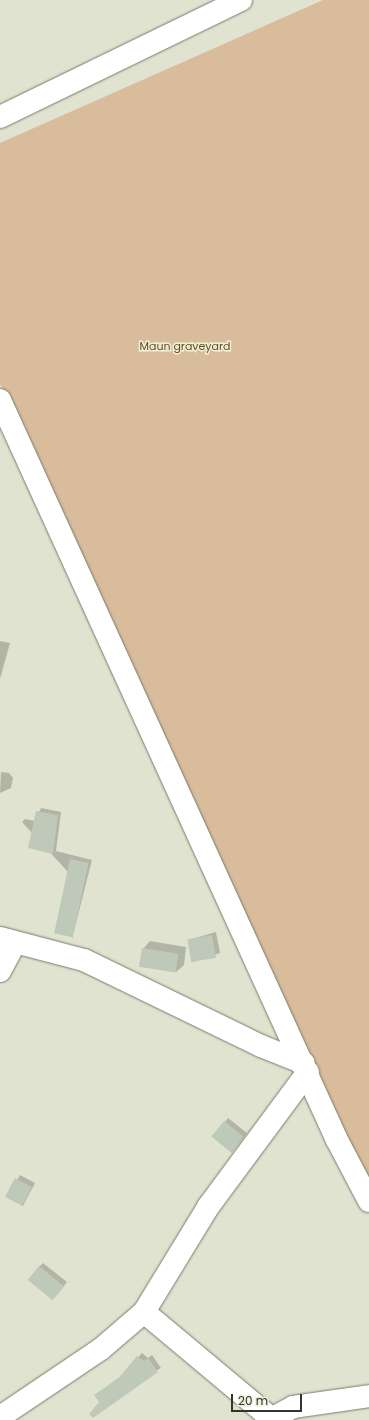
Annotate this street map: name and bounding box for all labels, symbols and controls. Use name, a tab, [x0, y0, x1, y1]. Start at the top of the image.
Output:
park label: Maun graveyard	[139, 339, 231, 353]
scale bar	[233, 1386, 304, 1412]
text: 20 m	[238, 1392, 268, 1409]

